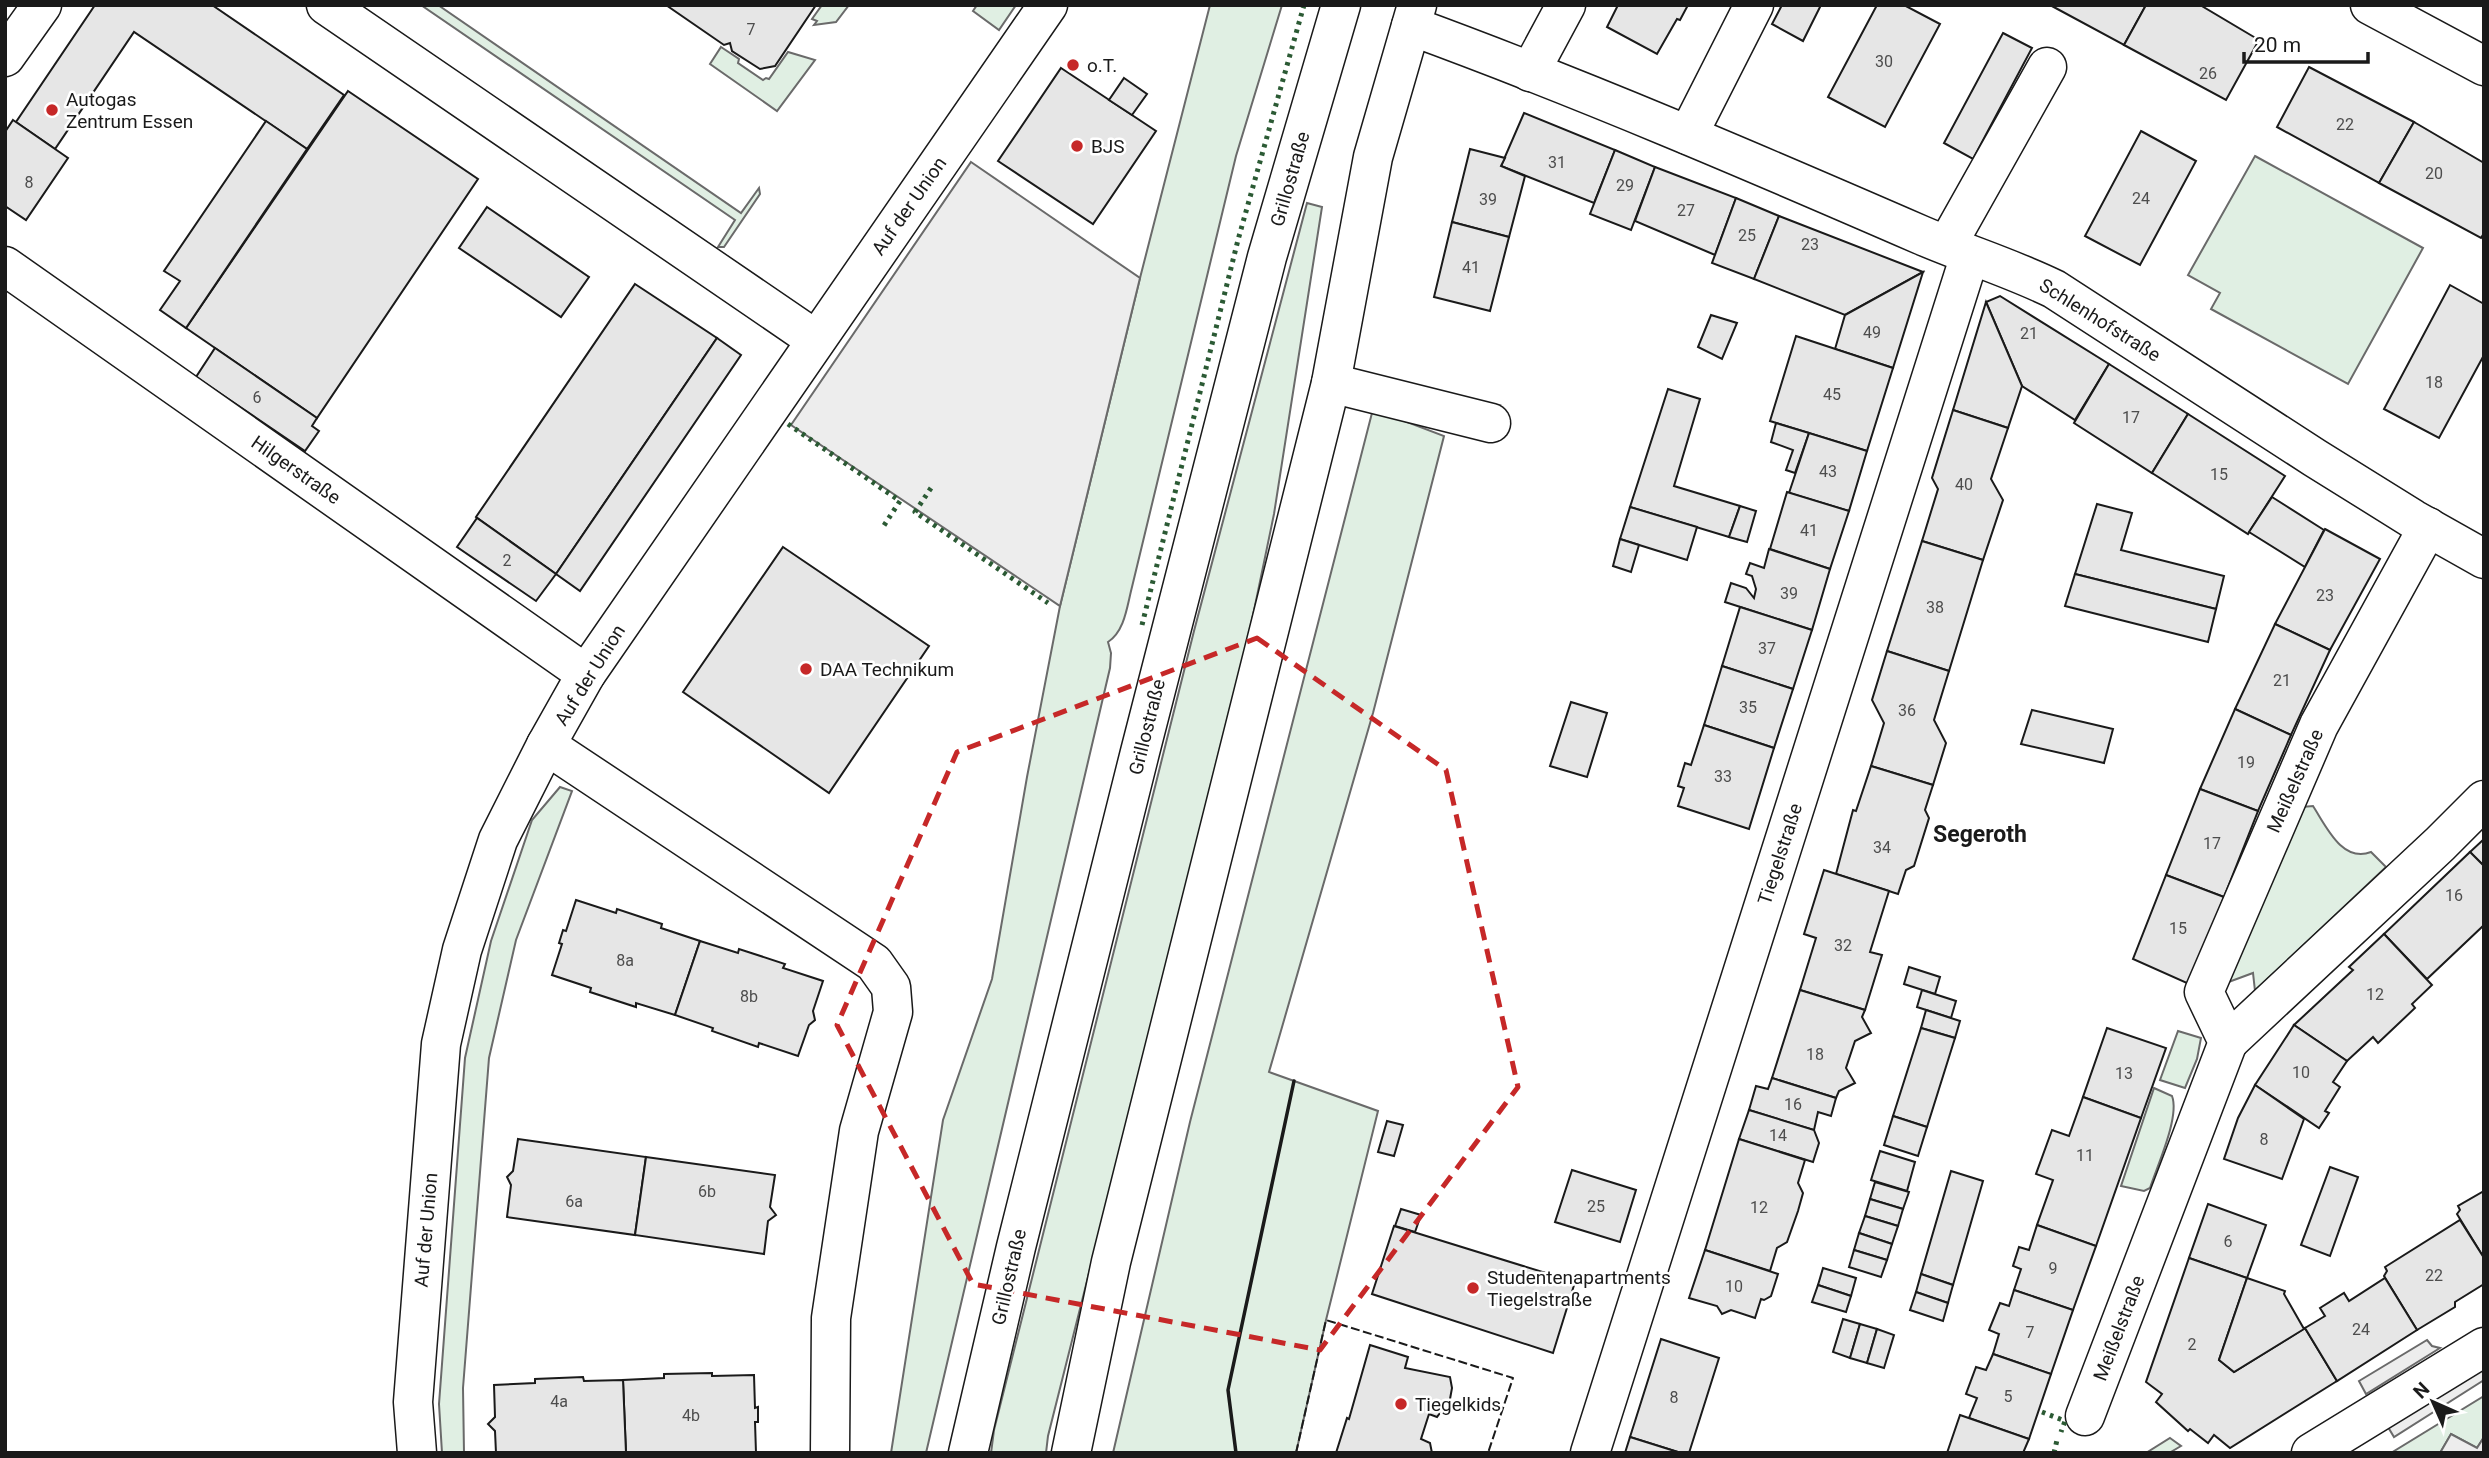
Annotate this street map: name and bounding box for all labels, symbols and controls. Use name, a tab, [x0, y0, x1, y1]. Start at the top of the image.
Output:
house number: 7	[747, 20, 756, 39]
scale bar	[2244, 21, 2368, 65]
text: 20 m	[2254, 33, 2301, 57]
house number: 30	[1875, 52, 1893, 71]
place label: o.T.	[1087, 54, 1117, 77]
marker: o.T.	[1065, 57, 1081, 73]
house number: 26	[2199, 64, 2217, 83]
place label: Autogas Zentrum Essen	[66, 88, 193, 133]
marker: Autogas Zentrum Essen	[44, 102, 60, 118]
house number: 22	[2336, 115, 2354, 134]
street label: Grillostraße	[1265, 129, 1315, 229]
place label: BJS	[1091, 135, 1125, 158]
marker: BJS	[1069, 138, 1085, 154]
street label: Auf der Union	[867, 152, 951, 260]
house number: 31	[1548, 153, 1566, 172]
house number: 20	[2425, 164, 2443, 183]
house number: 8	[25, 173, 34, 192]
house number: 29	[1616, 176, 1634, 195]
house number: 24	[2132, 189, 2150, 208]
house number: 39	[1479, 190, 1497, 209]
house number: 27	[1677, 201, 1695, 220]
house number: 25	[1738, 226, 1756, 245]
house number: 23	[1801, 235, 1819, 254]
house number: 41	[1462, 258, 1480, 277]
street label: Schlenhofstraße	[2035, 274, 2165, 366]
house number: 49	[1863, 323, 1881, 342]
house number: 21	[2020, 324, 2038, 343]
house number: 18	[2425, 373, 2443, 392]
house number: 45	[1823, 385, 1841, 404]
house number: 6	[253, 388, 262, 407]
house number: 17	[2122, 408, 2140, 427]
street label: Hilgerstraße	[247, 431, 345, 509]
house number: 43	[1819, 462, 1837, 481]
house number: 15	[2210, 465, 2228, 484]
house number: 40	[1955, 475, 1973, 494]
house number: 41	[1800, 521, 1818, 540]
house number: 2	[503, 551, 512, 570]
house number: 39	[1780, 584, 1798, 603]
house number: 23	[2316, 586, 2334, 605]
house number: 38	[1926, 598, 1944, 617]
street label: Auf der Union	[550, 620, 630, 730]
house number: 37	[1758, 639, 1776, 658]
place label: DAA Technikum	[820, 658, 954, 681]
marker: DAA Technikum	[798, 661, 814, 677]
house number: 21	[2273, 671, 2291, 690]
street label: Grillostraße	[1124, 677, 1170, 777]
house number: 35	[1739, 698, 1757, 717]
house number: 36	[1898, 701, 1916, 720]
street label: Meißelstraße	[2262, 726, 2328, 836]
house number: 19	[2237, 753, 2255, 772]
house number: 33	[1714, 767, 1732, 786]
street label: Tiegelstraße	[1753, 800, 1807, 908]
district label: Segeroth	[1933, 821, 2027, 848]
house number: 17	[2203, 834, 2221, 853]
house number: 34	[1873, 838, 1891, 857]
house number: 16	[2445, 886, 2463, 905]
house number: 15	[2169, 919, 2187, 938]
house number: 32	[1834, 936, 1852, 955]
house number: 8a	[616, 951, 634, 970]
house number: 12	[2366, 985, 2384, 1004]
house number: 8b	[740, 987, 758, 1006]
house number: 18	[1806, 1045, 1824, 1064]
house number: 10	[2292, 1063, 2310, 1082]
house number: 13	[2115, 1064, 2133, 1083]
house number: 16	[1784, 1095, 1802, 1114]
house number: 14	[1769, 1126, 1787, 1145]
house number: 8	[2260, 1130, 2269, 1149]
house number: 11	[2076, 1146, 2094, 1165]
street label: Auf der Union	[410, 1172, 442, 1288]
house number: 6b	[698, 1182, 716, 1201]
house number: 6a	[565, 1192, 583, 1211]
house number: 25	[1587, 1197, 1605, 1216]
house number: 12	[1750, 1198, 1768, 1217]
street label: Grillostraße	[987, 1227, 1031, 1327]
house number: 6	[2224, 1232, 2233, 1251]
house number: 9	[2049, 1259, 2058, 1278]
place label: Studentenapartments Tiegelstraße	[1487, 1266, 1671, 1311]
house number: 22	[2425, 1266, 2443, 1285]
street label: Meißelstraße	[2088, 1272, 2150, 1384]
house number: 10	[1725, 1277, 1743, 1296]
marker: Studentenapartments Tiegelstraße	[1465, 1280, 1481, 1296]
house number: 24	[2352, 1320, 2370, 1339]
house number: 7	[2026, 1323, 2035, 1342]
house number: 2	[2188, 1335, 2197, 1354]
north arrow	[2398, 1367, 2468, 1437]
text: N	[2408, 1377, 2434, 1403]
house number: 5	[2004, 1387, 2013, 1406]
house number: 8	[1670, 1388, 1679, 1407]
house number: 4a	[550, 1392, 568, 1411]
place label: Tiegelkids	[1415, 1393, 1501, 1416]
marker: Tiegelkids	[1393, 1396, 1409, 1412]
house number: 4b	[682, 1406, 700, 1425]

